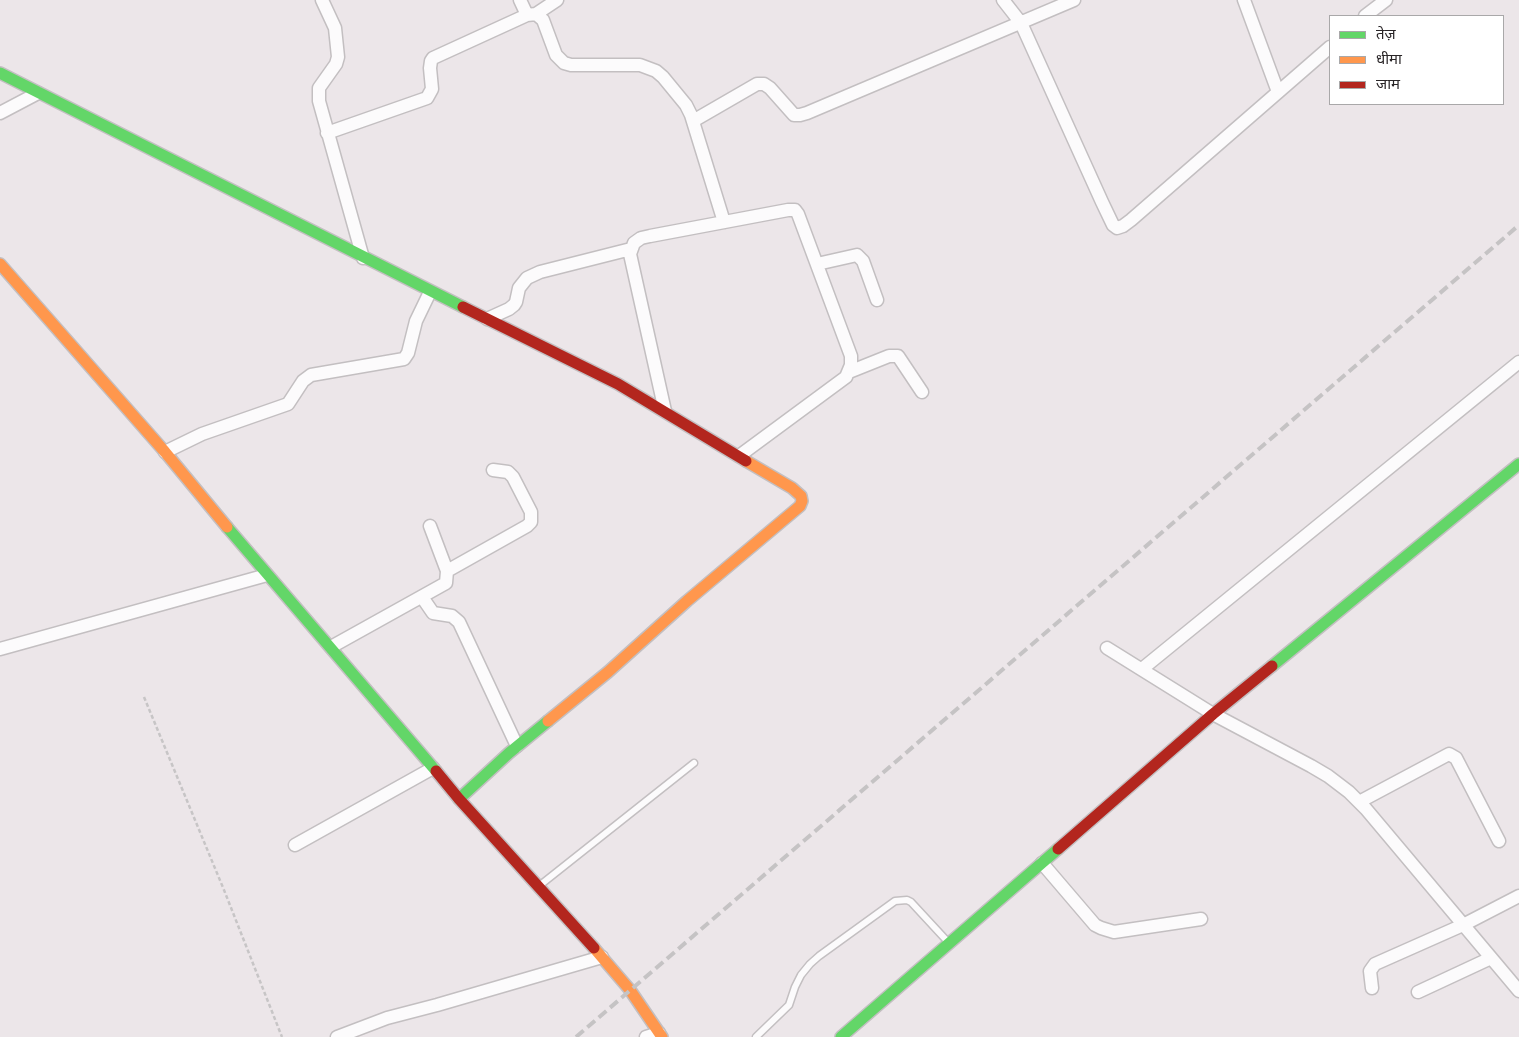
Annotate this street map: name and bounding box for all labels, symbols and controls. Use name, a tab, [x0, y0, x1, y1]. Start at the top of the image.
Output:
legend	[1329, 15, 1504, 105]
text: तेज़	[1376, 25, 1396, 43]
text: धीमा	[1376, 50, 1402, 68]
text: जाम	[1376, 75, 1400, 93]

